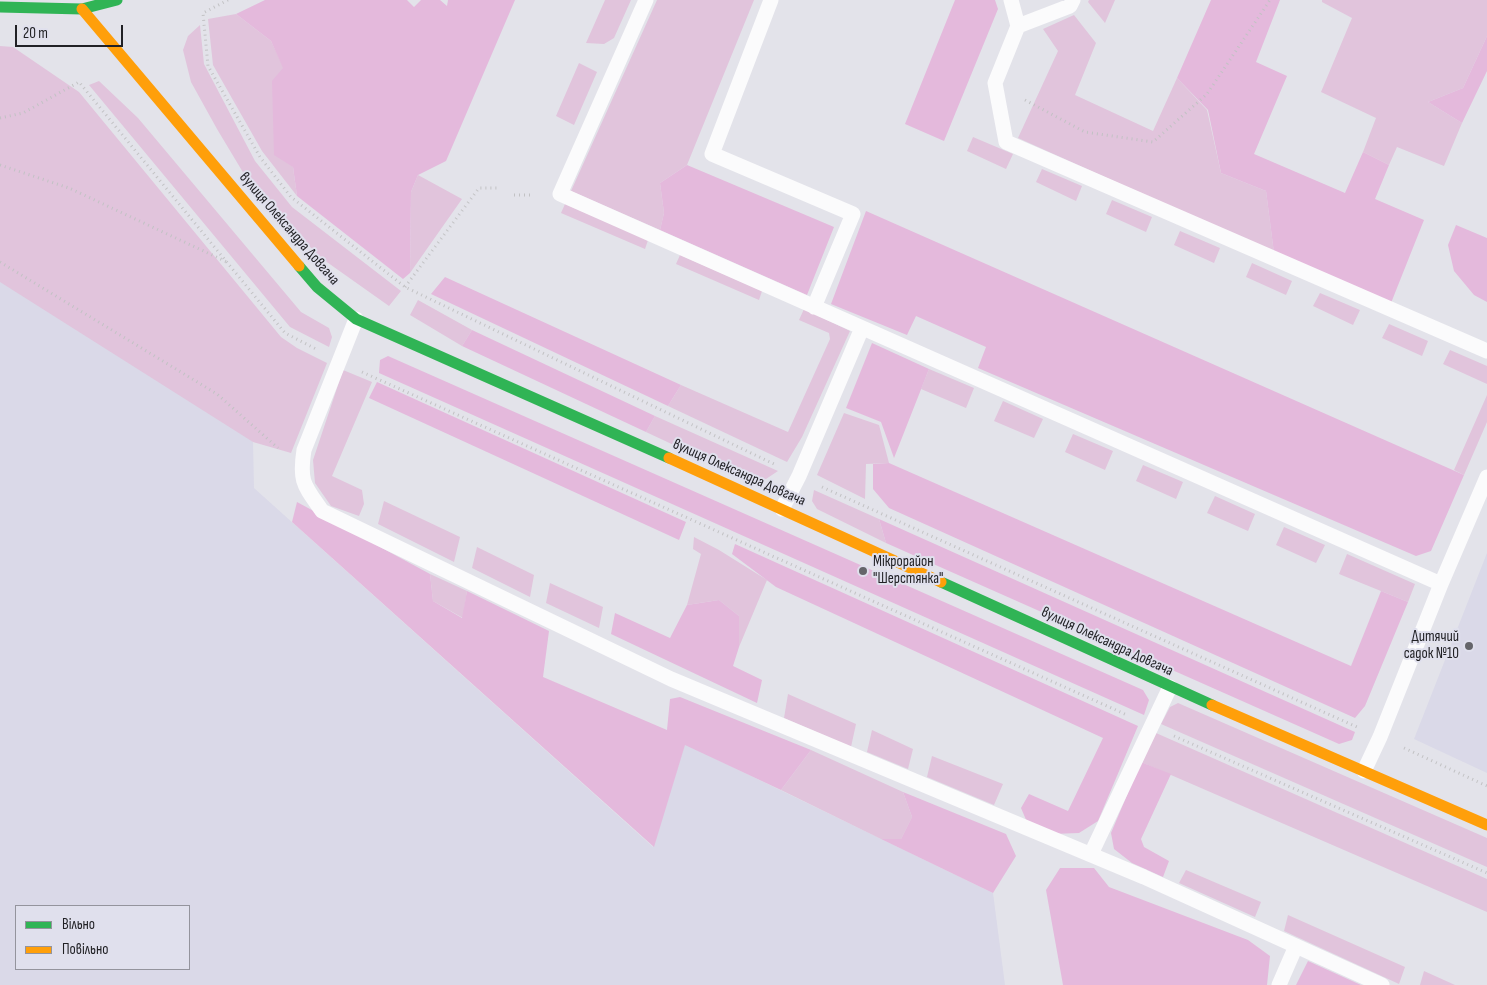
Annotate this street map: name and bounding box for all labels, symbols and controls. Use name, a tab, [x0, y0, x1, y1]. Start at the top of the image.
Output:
scale bar	[18, 15, 125, 47]
text: 20 m	[23, 24, 48, 43]
street label: вулиця Олександра Довгача	[235, 169, 343, 289]
street label: вулиця Олександра Довгача	[670, 436, 808, 510]
place label: Мікрорайон "Шерстянка"	[873, 553, 943, 588]
marker: Мікрорайон "Шерстянка"	[857, 565, 869, 577]
street label: вулиця Олександра Довгача	[1038, 604, 1176, 680]
place label: Дитячий садок №10	[1404, 628, 1459, 663]
marker: Дитячий садок №10	[1463, 640, 1475, 652]
legend	[15, 905, 190, 970]
text: Вільно	[62, 915, 95, 934]
text: Повільно	[62, 940, 108, 959]

